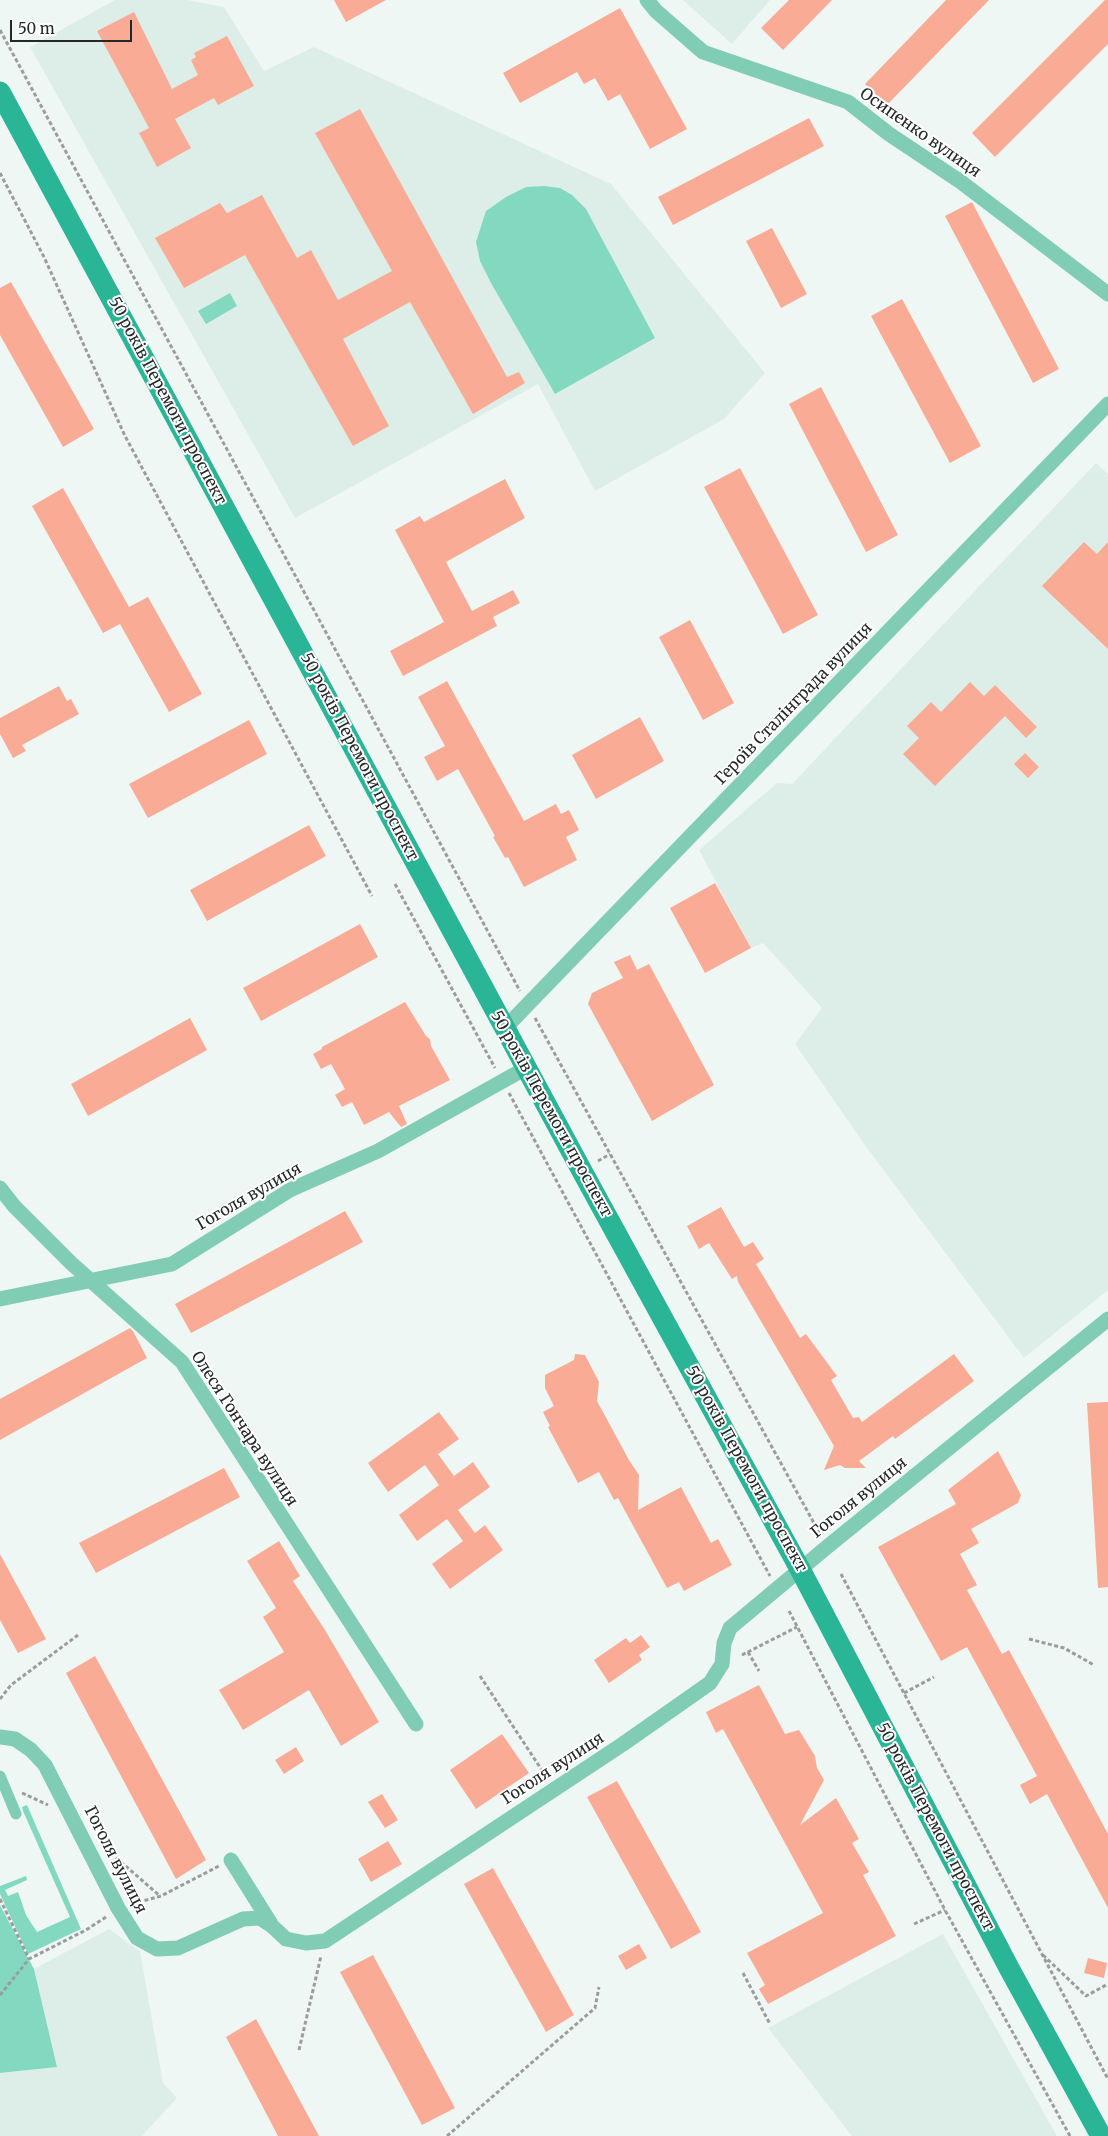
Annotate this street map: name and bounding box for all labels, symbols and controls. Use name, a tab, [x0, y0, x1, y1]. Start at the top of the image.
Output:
scale bar	[12, 10, 135, 42]
text: 50 m	[18, 19, 55, 38]
street label: Осипенко вулиця	[856, 84, 984, 182]
street label: 50 років Перемоги проспект	[104, 294, 230, 508]
street label: Героїв Сталінграда вулиця	[711, 619, 877, 789]
street label: 50 років Перемоги проспект	[296, 650, 422, 864]
street label: 50 років Перемоги проспект	[486, 1008, 616, 1220]
street label: Гоголя вулиця	[193, 1159, 305, 1235]
street label: Олеся Гончара вулиця	[187, 1348, 301, 1510]
street label: 50 років Перемоги проспект	[681, 1363, 811, 1575]
street label: Гоголя вулиця	[807, 1453, 911, 1543]
street label: 50 років Перемоги проспект	[872, 1720, 998, 1934]
street label: Гоголя вулиця	[498, 1729, 608, 1809]
street label: Гоголя вулиця	[80, 1803, 150, 1917]

